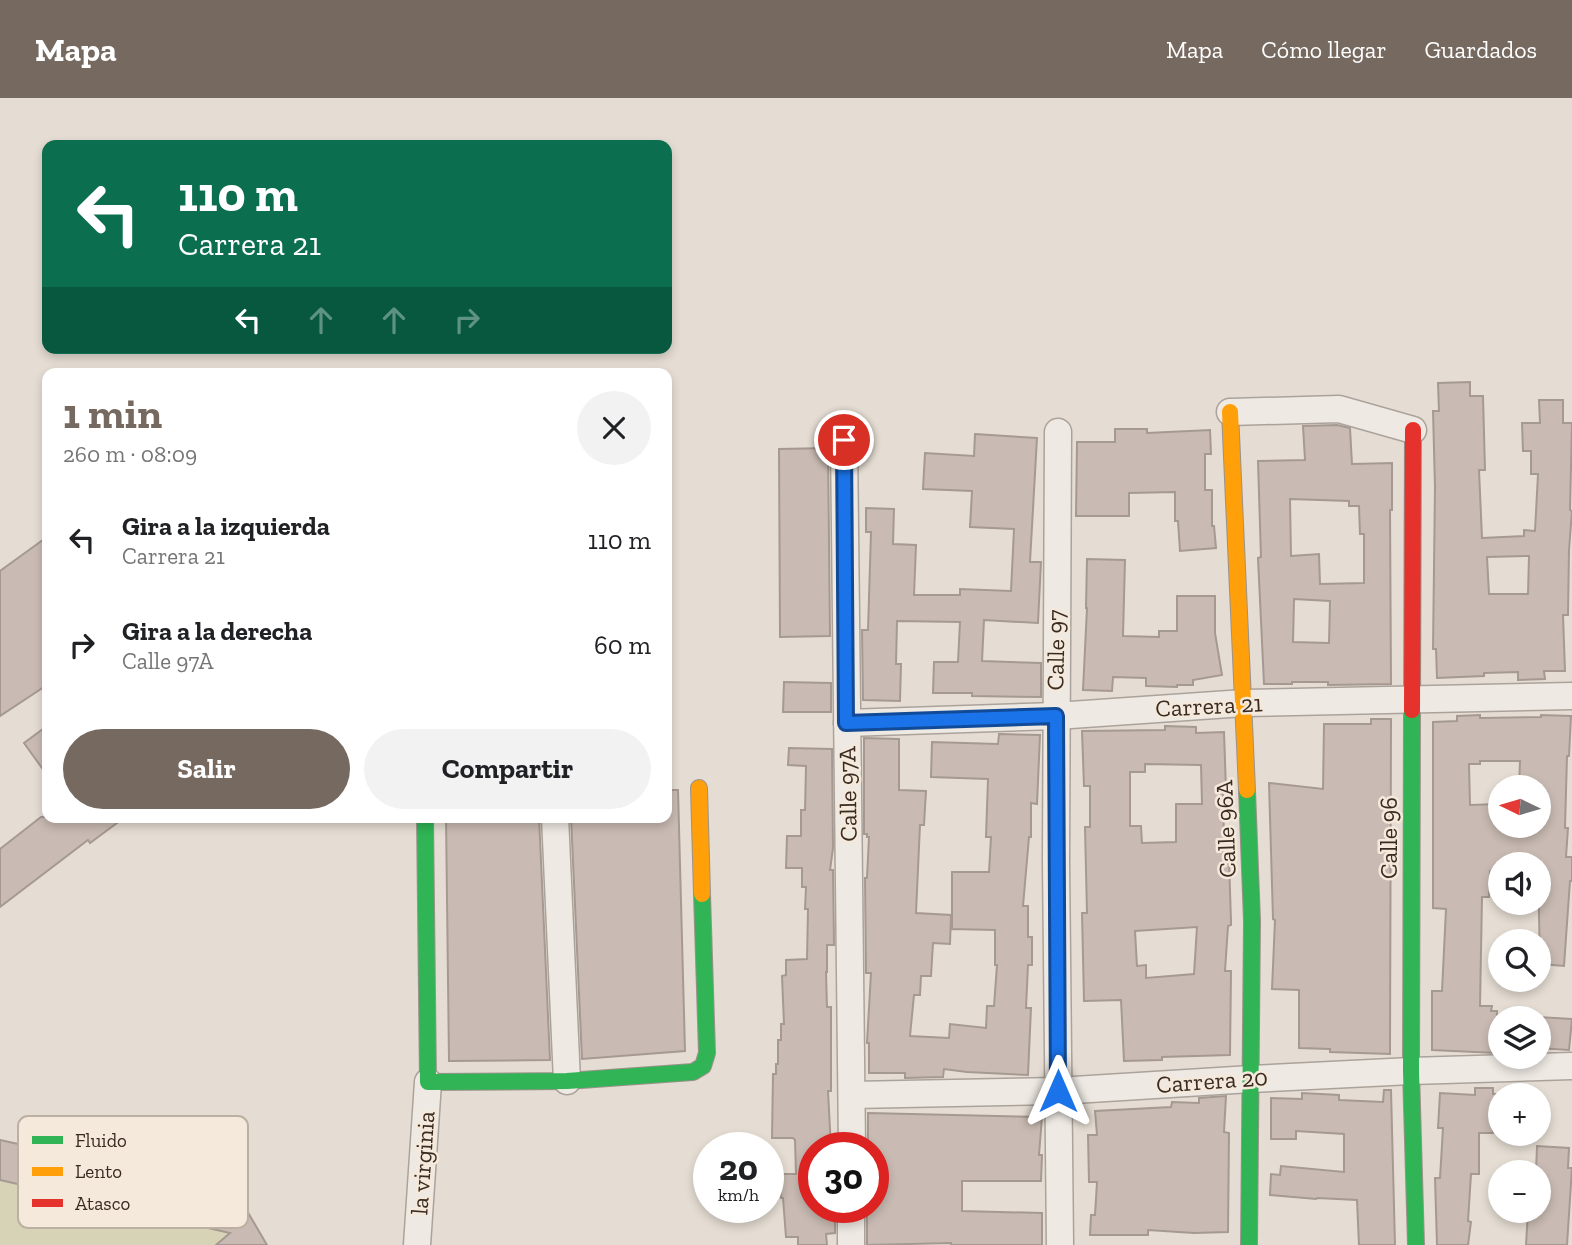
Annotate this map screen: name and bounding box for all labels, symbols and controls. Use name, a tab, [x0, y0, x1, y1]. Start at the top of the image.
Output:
text: Mapa	[35, 30, 117, 69]
text: Mapa	[1166, 35, 1223, 64]
text: Cómo llegar	[1261, 35, 1387, 64]
text: Guardados	[1425, 35, 1537, 64]
text: 110 m	[178, 165, 298, 224]
icon: left	[63, 168, 154, 259]
text: Carrera 21	[178, 225, 321, 263]
icon: left	[229, 301, 267, 339]
icon: ahead	[302, 301, 340, 339]
icon: ahead	[375, 301, 413, 339]
icon: right	[448, 301, 486, 339]
text: 1 min	[63, 388, 162, 439]
button: close	[577, 391, 651, 465]
pin	[814, 410, 874, 470]
icon: arrive	[825, 421, 863, 459]
text: 260 m · 08:09	[63, 440, 197, 468]
text: Gira a la izquierda	[122, 510, 330, 542]
icon: left	[63, 521, 101, 559]
text: 110 m	[588, 524, 651, 556]
text: Carrera 21	[122, 542, 225, 570]
street label: Calle 97	[1040, 609, 1071, 691]
text: Gira a la derecha	[122, 615, 312, 647]
icon: right	[63, 626, 101, 664]
text: 60 m	[594, 629, 651, 661]
text: Calle 97A	[122, 647, 213, 675]
street label: Carrera 21	[1155, 688, 1263, 723]
button: Salir	[63, 729, 350, 809]
button: Compartir	[364, 729, 651, 809]
street label: Calle 97A	[832, 746, 863, 842]
north arrow	[1488, 775, 1550, 838]
map controls	[1488, 775, 1551, 1223]
street label: Calle 96A	[1209, 779, 1242, 878]
street label: Calle 96	[1374, 797, 1403, 879]
button: sound	[1488, 852, 1551, 915]
button: search	[1488, 929, 1551, 992]
button: layers	[1488, 1006, 1551, 1069]
position arrow	[1021, 1054, 1095, 1128]
street label: Carrera 20	[1155, 1062, 1269, 1099]
button: +	[1488, 1083, 1551, 1146]
street label: la virginia	[404, 1110, 441, 1216]
legend	[18, 1116, 248, 1228]
text: Fluido	[75, 1129, 127, 1152]
speed limit sign: 30	[798, 1132, 889, 1223]
text: 20	[719, 1147, 758, 1189]
text: Lento	[75, 1160, 122, 1183]
button: −	[1488, 1160, 1551, 1223]
text: km/h	[718, 1184, 759, 1206]
text: Atasco	[75, 1192, 130, 1215]

